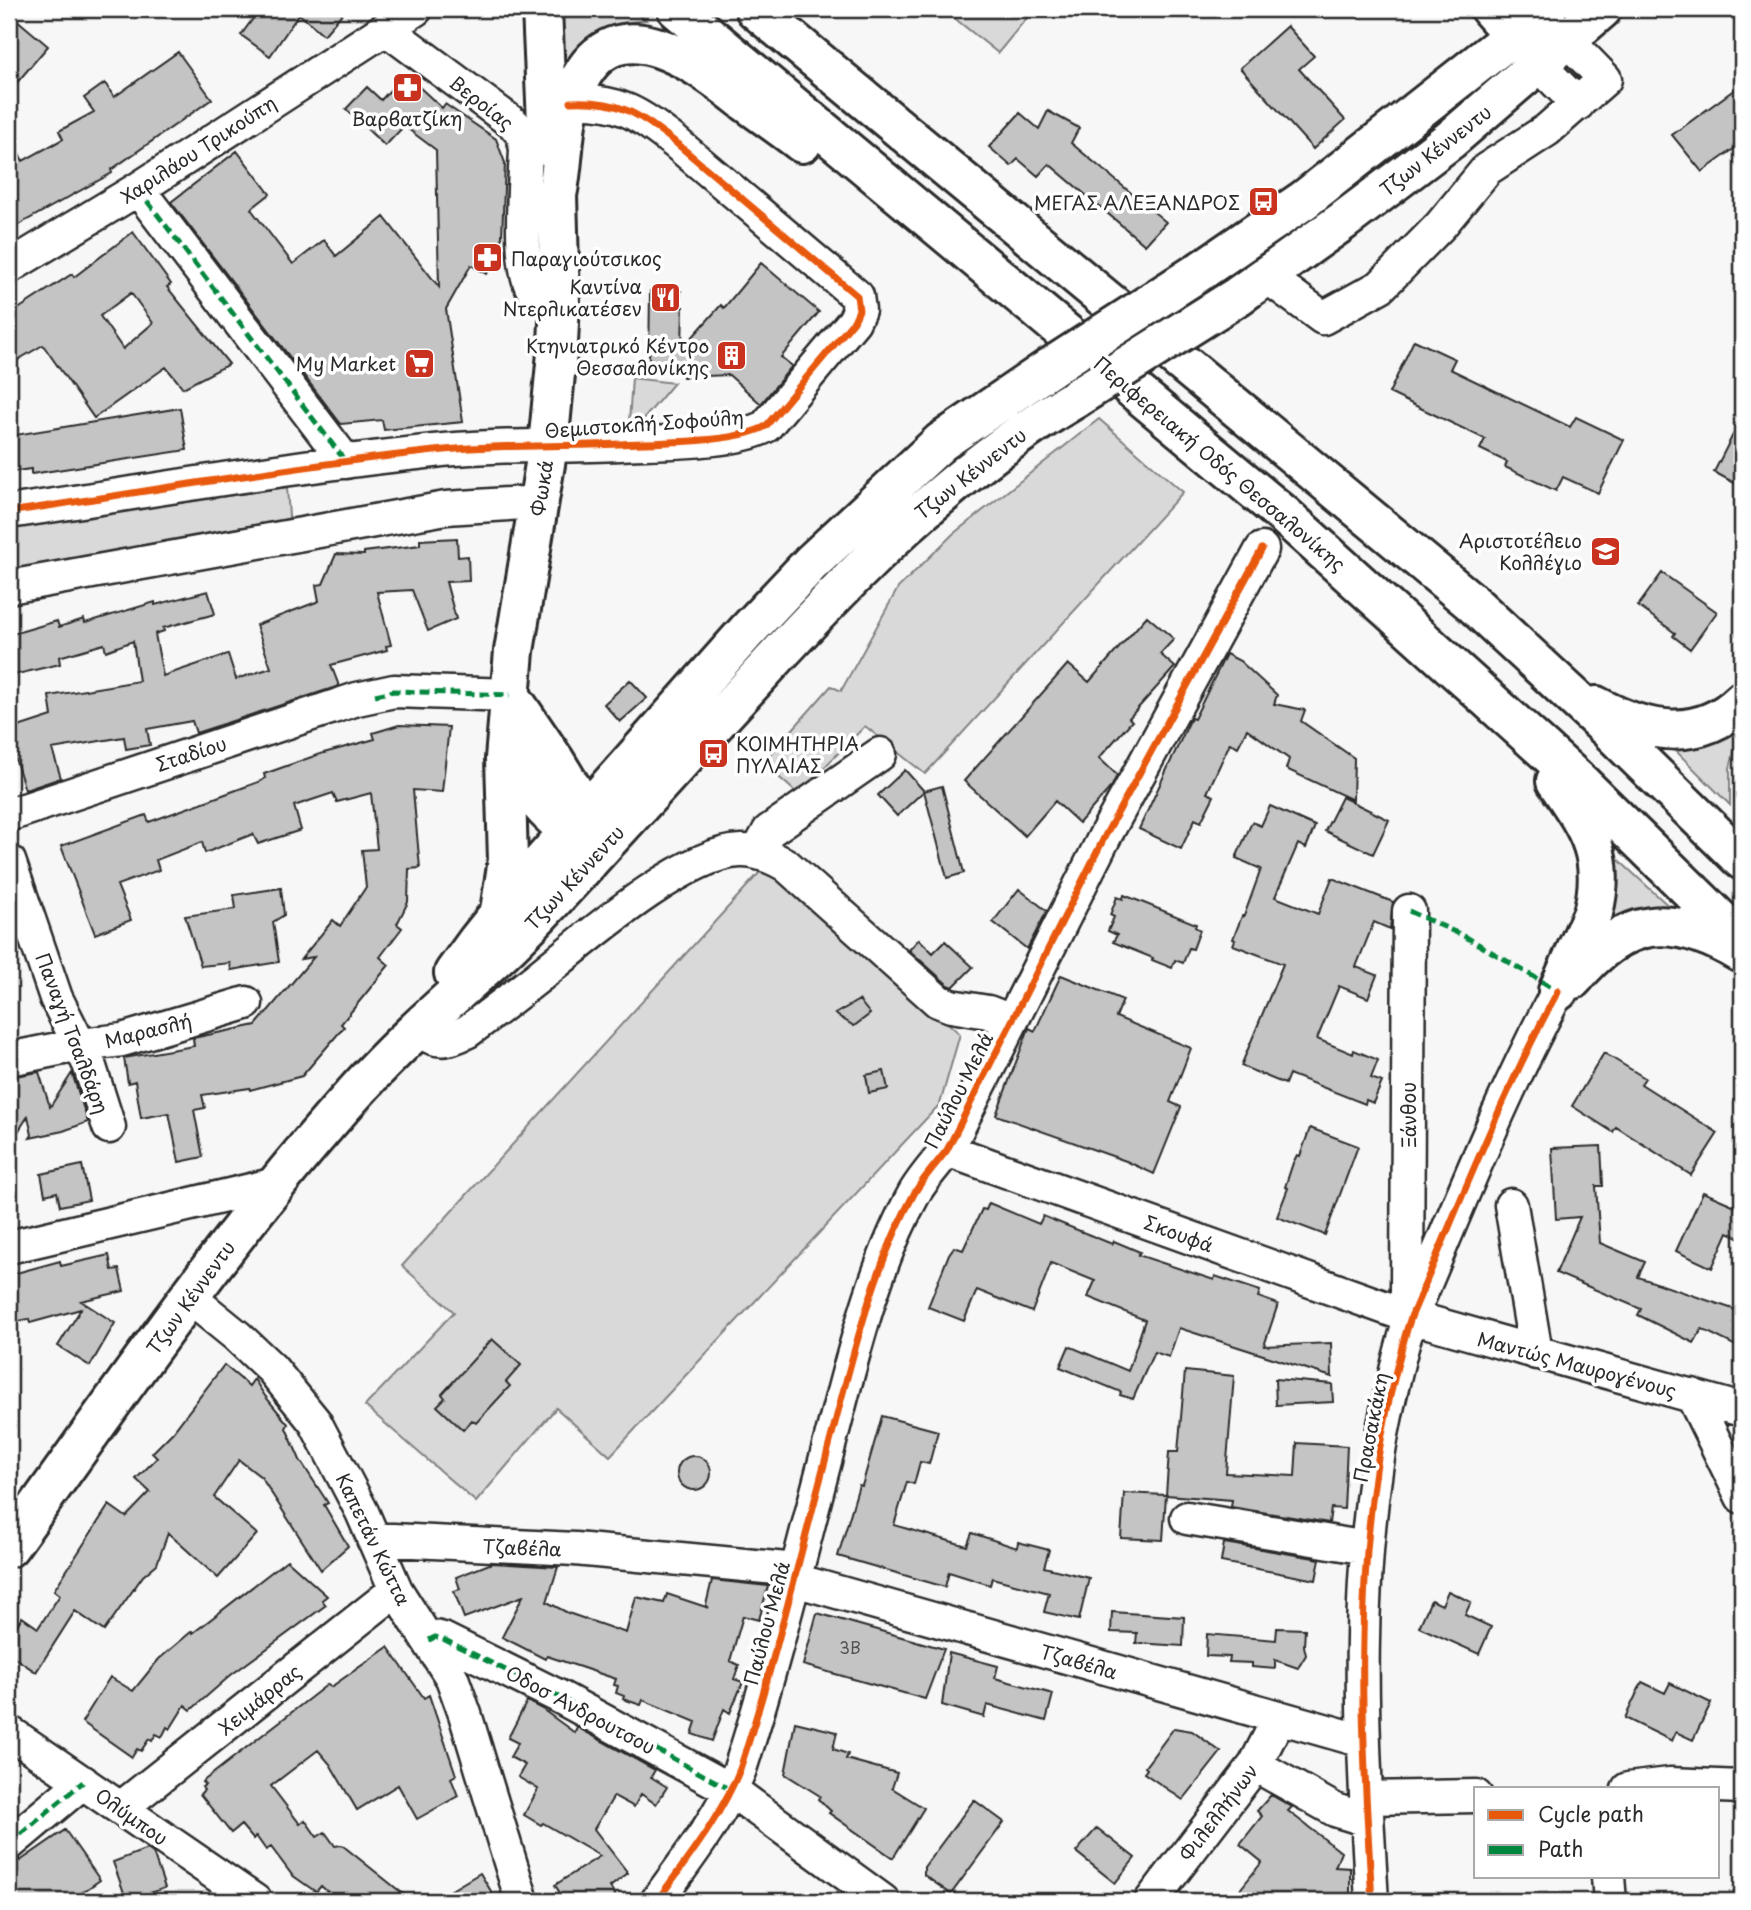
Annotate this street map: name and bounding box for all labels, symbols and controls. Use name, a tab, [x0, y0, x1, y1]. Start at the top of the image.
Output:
street label: Βεροίας	[444, 68, 520, 136]
pharmacy icon: Βαρβατζίκη	[390, 70, 424, 104]
street label: Χαριλάου Τρικούπη	[115, 88, 281, 210]
street label: Τζων Κέννεντυ	[1373, 98, 1497, 202]
place label: Βαρβατζίκη	[351, 104, 463, 132]
bus stop icon: ΜΕΓΑΣ ΑΛΕΞΑΝΔΡΟΣ	[1246, 185, 1280, 219]
place label: ΜΕΓΑΣ ΑΛΕΞΑΝΔΡΟΣ	[1034, 188, 1240, 216]
pharmacy icon: Παραγιούτσικος	[471, 241, 505, 275]
place label: Παραγιούτσικος	[511, 244, 662, 272]
place label: Καντίνα Ντερλικατέσεν	[503, 272, 642, 322]
restaurant icon: Καντίνα Ντερλικατέσεν	[648, 280, 682, 314]
place label: Κτηνιατρικό Κέντρο Θεσσαλονίκης	[526, 331, 709, 381]
building icon: Κτηνιατρικό Κέντρο Θεσσαλονίκης	[715, 339, 749, 373]
supermarket icon: My Market	[402, 346, 436, 380]
place label: My Market	[296, 349, 396, 377]
street label: Περιφερειακή Οδός Θεσσαλονίκης	[1088, 349, 1352, 577]
street label: Θεμιστοκλή Σοφούλη	[543, 402, 745, 444]
street label: Τζων Κέννεντυ	[908, 421, 1032, 525]
street label: Φωκά	[523, 458, 559, 518]
place label: Αριστοτέλειο Κολλέγιο	[1459, 526, 1582, 576]
school or university icon: Αριστοτέλειο Κολλέγιο	[1588, 534, 1622, 568]
street label: Σταδίου	[152, 728, 230, 778]
place label: ΚΟΙΜΗΤΗΡΙΑ ΠΥΛΑΙΑΣ	[736, 729, 859, 779]
bus stop icon: ΚΟΙΜΗΤΗΡΙΑ ΠΥΛΑΙΑΣ	[696, 737, 730, 771]
street label: Τζων Κέννεντυ	[518, 818, 630, 936]
street label: Παναγή Τσαλδάρη	[29, 949, 117, 1117]
street label: Μαρασλή	[102, 1006, 194, 1054]
street label: Παύλου Μελά	[917, 1027, 999, 1153]
street label: Ξάνθου	[1394, 1082, 1422, 1148]
street label: Σκουφά	[1140, 1208, 1218, 1258]
street label: Τζων Κέννεντυ	[139, 1234, 241, 1360]
street label: Μαντώς Μαυρογένους	[1474, 1324, 1680, 1404]
street label: Πρασακάκη	[1346, 1370, 1394, 1484]
street label: Καπετάν Κώττα	[330, 1468, 418, 1610]
street label: Τζαβέλα	[482, 1532, 562, 1562]
street label: Παύλου Μελά	[736, 1558, 796, 1688]
house number: 3Β	[839, 1635, 861, 1659]
street label: Τζαβέλα	[1037, 1637, 1121, 1685]
street label: Χειμάρρας	[212, 1657, 307, 1741]
street label: Οδοσ Ανδρουτσου	[501, 1658, 661, 1760]
street label: Φιλελλήνων	[1172, 1757, 1264, 1867]
street label: Ολύμπου	[90, 1781, 174, 1851]
legend	[1474, 1787, 1720, 1878]
text: Cycle path	[1538, 1797, 1644, 1829]
text: Path	[1538, 1832, 1583, 1864]

